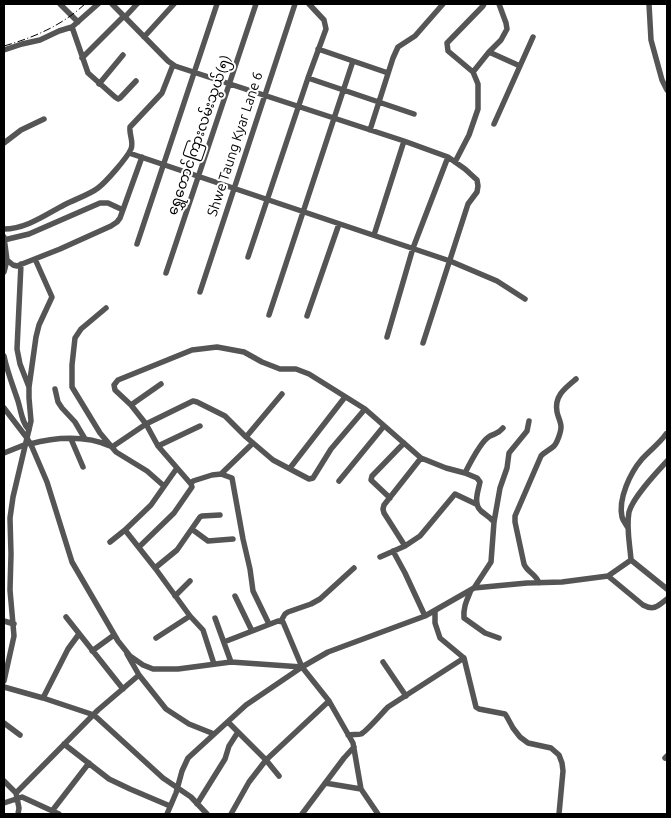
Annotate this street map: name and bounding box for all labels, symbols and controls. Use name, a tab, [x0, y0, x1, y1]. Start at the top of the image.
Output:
street label: ရွှေတောင်ကြားလမ်းသွယ်(၅)	[164, 53, 234, 217]
street label: Shwe Taung Kyar Lane 6	[204, 70, 266, 218]

